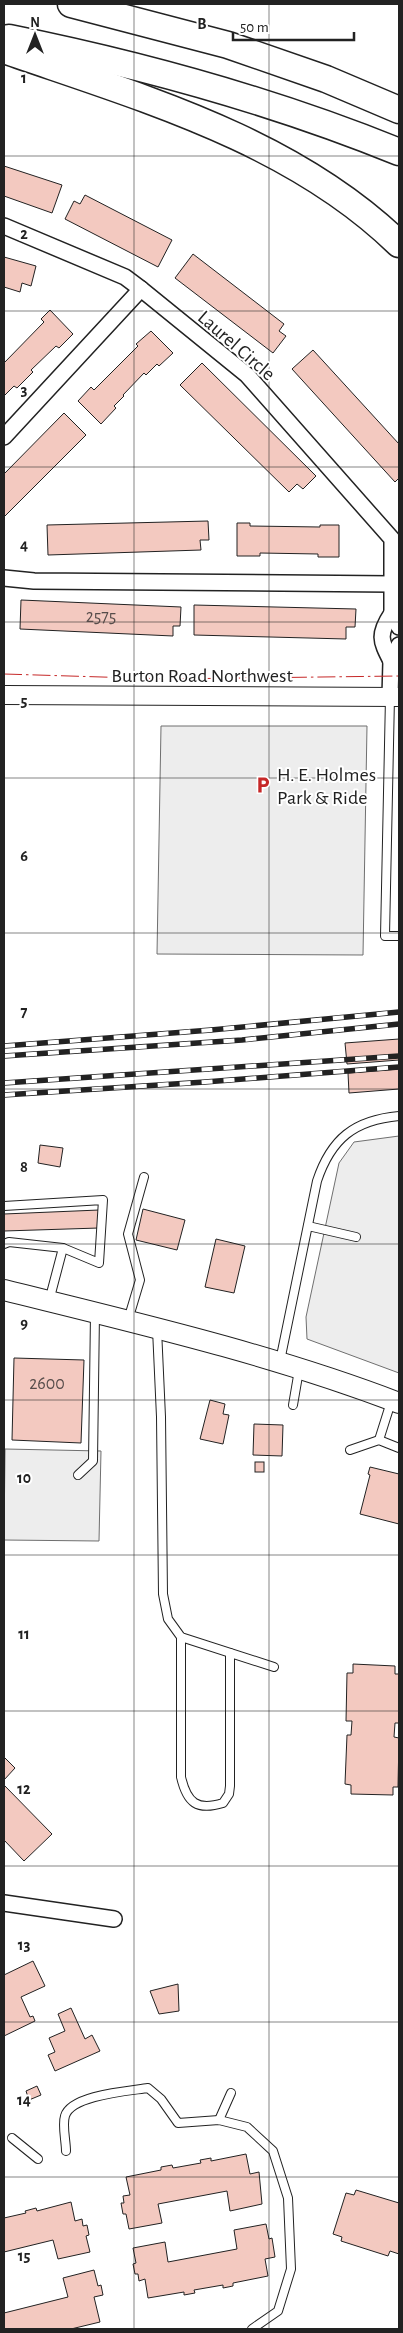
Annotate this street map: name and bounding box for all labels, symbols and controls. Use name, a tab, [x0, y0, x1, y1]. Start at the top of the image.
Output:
north arrow	[10, 10, 60, 60]
scale bar	[233, 10, 354, 42]
text: N	[30, 16, 40, 30]
text: B	[197, 16, 207, 32]
text: 50 m	[240, 20, 269, 35]
text: 1	[21, 70, 27, 86]
text: 2	[20, 226, 28, 242]
street label: Laurel Circle	[194, 307, 279, 384]
text: 3	[21, 382, 28, 398]
text: 4	[20, 537, 28, 553]
house number: 2575	[86, 608, 116, 626]
street label: Burton Road Northwest	[111, 666, 293, 686]
text: 5	[21, 693, 28, 709]
place label: H. E. Holmes Park & Ride	[277, 765, 376, 808]
parking icon: H. E. Holmes Park & Ride	[253, 775, 273, 795]
text: 6	[20, 848, 28, 864]
text: 7	[21, 1004, 28, 1020]
text: 8	[20, 1159, 28, 1175]
text: 9	[20, 1315, 28, 1331]
house number: 2600	[29, 1375, 65, 1393]
text: 10	[17, 1470, 31, 1486]
text: 11	[18, 1626, 30, 1642]
text: 12	[17, 1781, 31, 1797]
text: 13	[18, 1937, 30, 1953]
text: 14	[17, 2092, 31, 2108]
text: 15	[18, 2248, 30, 2264]

